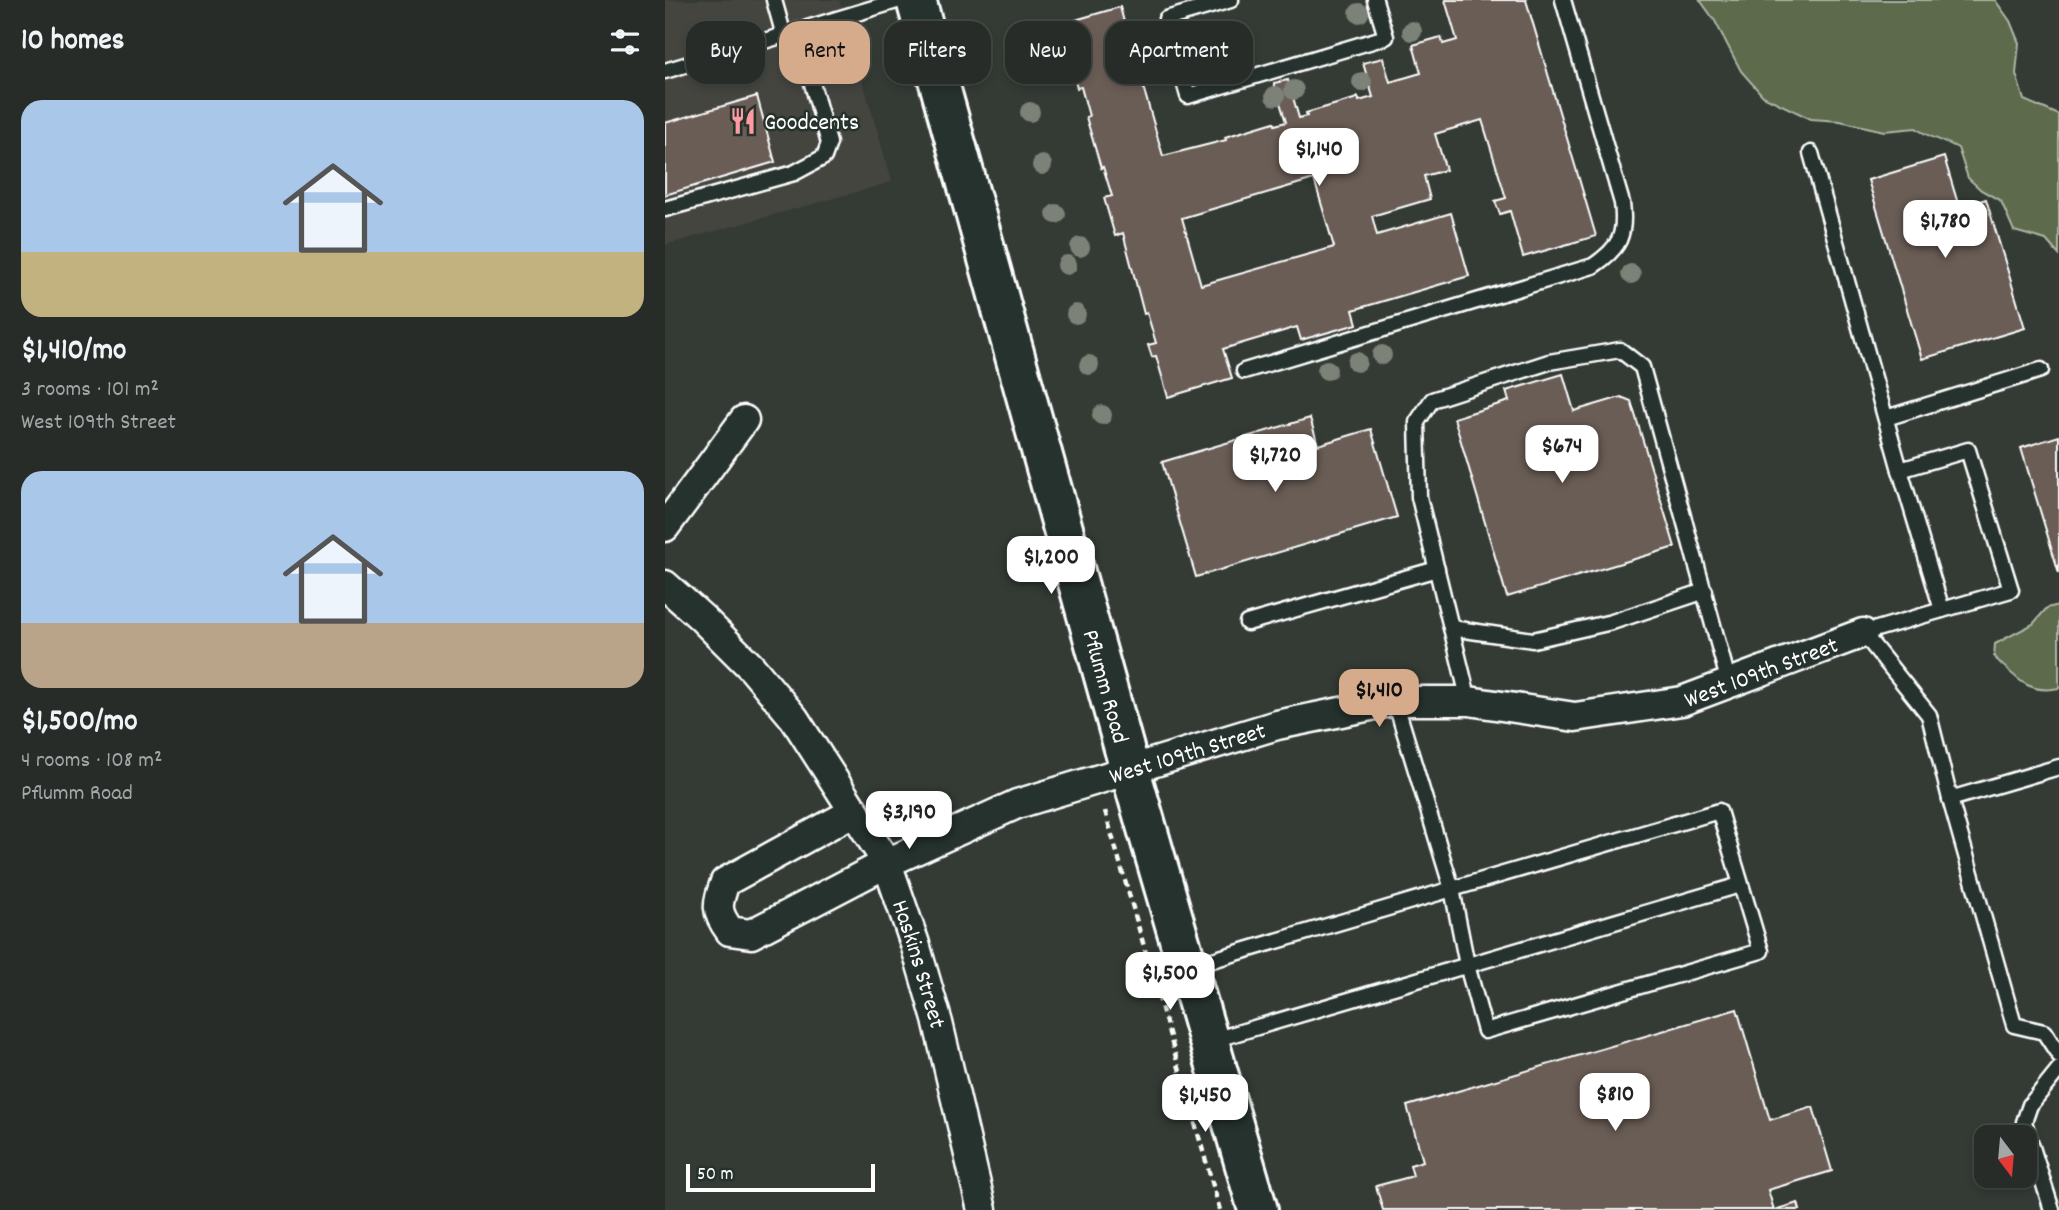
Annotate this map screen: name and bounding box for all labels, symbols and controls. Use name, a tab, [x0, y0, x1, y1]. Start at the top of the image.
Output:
text: 10 homes	[21, 21, 124, 64]
chip: Buy	[686, 21, 765, 84]
chip: Rent	[779, 21, 870, 84]
chip: Filters	[884, 21, 991, 84]
chip: New	[1005, 21, 1091, 84]
chip: Apartment	[1105, 21, 1253, 84]
icon: filters	[606, 23, 644, 61]
restaurant icon: Goodcents	[728, 106, 758, 136]
place label: Goodcents	[764, 107, 859, 141]
pin: $1,140	[1262, 128, 1376, 188]
text: $1,140	[1295, 134, 1343, 167]
icon: home	[270, 145, 396, 271]
pin: $1,780	[1888, 201, 2002, 260]
text: $1,780	[1919, 206, 1971, 239]
text: $1,410/mo	[21, 331, 126, 374]
text: 3 rooms · 101 m²	[21, 374, 159, 407]
text: West 109th Street	[21, 407, 176, 440]
pin: $674	[1521, 426, 1603, 485]
text: $674	[1541, 431, 1583, 464]
pin: $1,720	[1218, 434, 1332, 494]
text: $1,720	[1249, 440, 1301, 473]
icon: home	[270, 516, 396, 642]
pin: $1,200	[994, 536, 1108, 596]
text: $1,200	[1023, 542, 1079, 575]
street label: Pflumm Road	[1072, 626, 1136, 748]
street label: West 109th Street	[1680, 630, 1844, 719]
pin: $1,410	[1322, 670, 1436, 729]
text: $1,410	[1355, 675, 1403, 708]
text: $1,500/mo	[21, 702, 138, 745]
street label: West 109th Street	[1106, 715, 1270, 795]
text: 4 rooms · 108 m²	[21, 745, 162, 778]
text: Pflumm Road	[21, 778, 133, 811]
pin: $3,190	[852, 792, 966, 851]
text: $3,190	[882, 797, 936, 830]
street label: Haskins Street	[881, 896, 953, 1032]
pin: $1,500	[1113, 953, 1227, 1012]
text: $1,500	[1142, 958, 1198, 991]
pin: $1,450	[1148, 1074, 1262, 1134]
pin: $810	[1574, 1074, 1656, 1133]
text: $810	[1596, 1079, 1634, 1112]
text: $1,450	[1178, 1080, 1232, 1113]
north arrow	[1974, 1125, 2037, 1188]
map controls	[1974, 1125, 2037, 1188]
scale bar	[686, 1161, 875, 1193]
text: 50 m	[697, 1162, 734, 1189]

